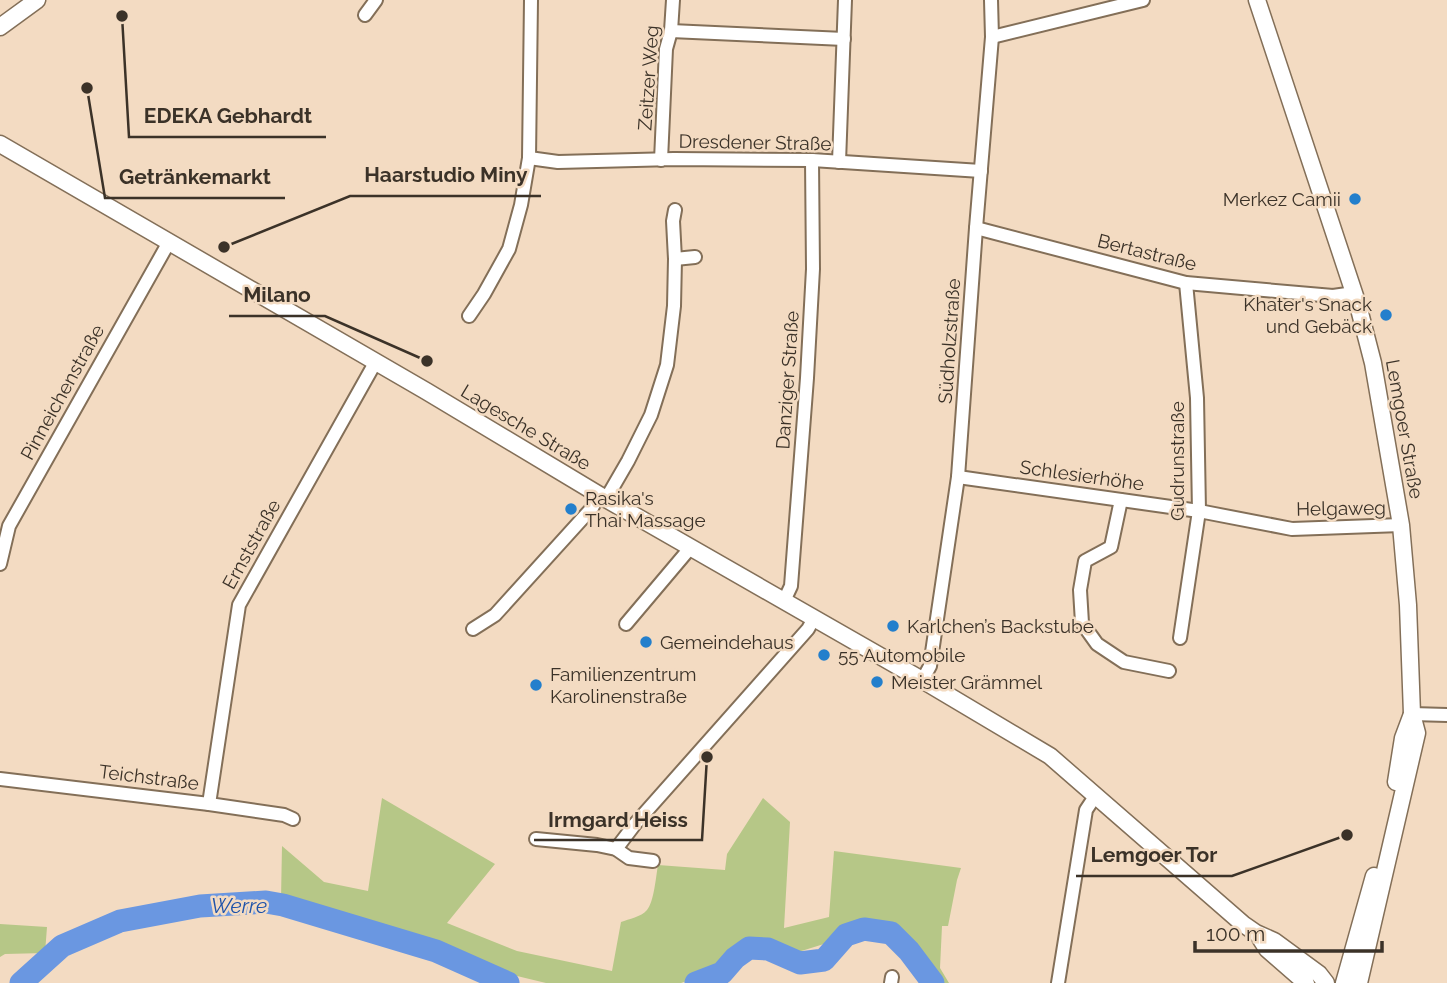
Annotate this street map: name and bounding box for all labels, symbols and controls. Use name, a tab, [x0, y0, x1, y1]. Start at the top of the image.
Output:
street label: Zeitzer Weg	[633, 25, 663, 131]
callout: EDEKA Gebhardt	[129, 95, 326, 137]
text: EDEKA Gebhardt	[144, 103, 312, 128]
street label: Dresdener Straße	[678, 130, 832, 154]
callout: Haarstudio Miny	[350, 154, 541, 196]
callout: Getränkemarkt	[105, 156, 285, 198]
text: Haarstudio Miny	[364, 162, 528, 187]
text: Getränkemarkt	[119, 164, 271, 189]
place label: Merkez Camii	[1223, 188, 1341, 210]
marker: Merkez Camii	[1347, 191, 1363, 207]
street label: Bertastraße	[1095, 229, 1199, 275]
callout: Milano	[229, 274, 325, 316]
street label: Südholzstraße	[934, 278, 964, 404]
text: Milano	[243, 282, 311, 307]
place label: Khater's Snack und Gebäck	[1243, 293, 1372, 337]
marker: Khater's Snack und Gebäck	[1378, 307, 1394, 323]
street label: Danziger Straße	[771, 310, 803, 450]
street label: Pinneichenstraße	[16, 321, 108, 463]
street label: Lemgoer Straße	[1382, 358, 1428, 500]
street label: Lagesche Straße	[457, 380, 595, 474]
street label: Gudrunstraße	[1166, 401, 1188, 521]
street label: Schlesierhöhe	[1019, 455, 1145, 495]
place label: Rasika's Thai Massage	[585, 487, 706, 531]
street label: Ernststraße	[217, 495, 285, 593]
street label: Helgaweg	[1296, 496, 1386, 520]
marker: Rasika's Thai Massage	[563, 501, 579, 517]
place label: Karlchen’s Backstube	[907, 615, 1094, 637]
marker: Karlchen’s Backstube	[885, 618, 901, 634]
place label: Gemeindehaus	[660, 631, 793, 653]
marker: Gemeindehaus	[638, 634, 654, 650]
place label: 55 Automobile	[838, 644, 965, 666]
marker: 55 Automobile	[816, 647, 832, 663]
place label: Familienzentrum Karolinenstraße	[550, 663, 697, 707]
place label: Meister Grämmel	[891, 671, 1043, 693]
marker: Meister Grämmel	[869, 674, 885, 690]
marker: Familienzentrum Karolinenstraße	[528, 677, 544, 693]
street label: Teichstraße	[98, 760, 200, 794]
callout: Irmgard Heiss	[534, 798, 702, 840]
text: Irmgard Heiss	[548, 807, 688, 832]
callout: Lemgoer Tor	[1076, 834, 1232, 876]
text: Lemgoer Tor	[1091, 842, 1217, 867]
water label: Werre	[211, 893, 267, 918]
scale bar	[1195, 909, 1382, 953]
text: 100 m	[1206, 921, 1265, 946]

